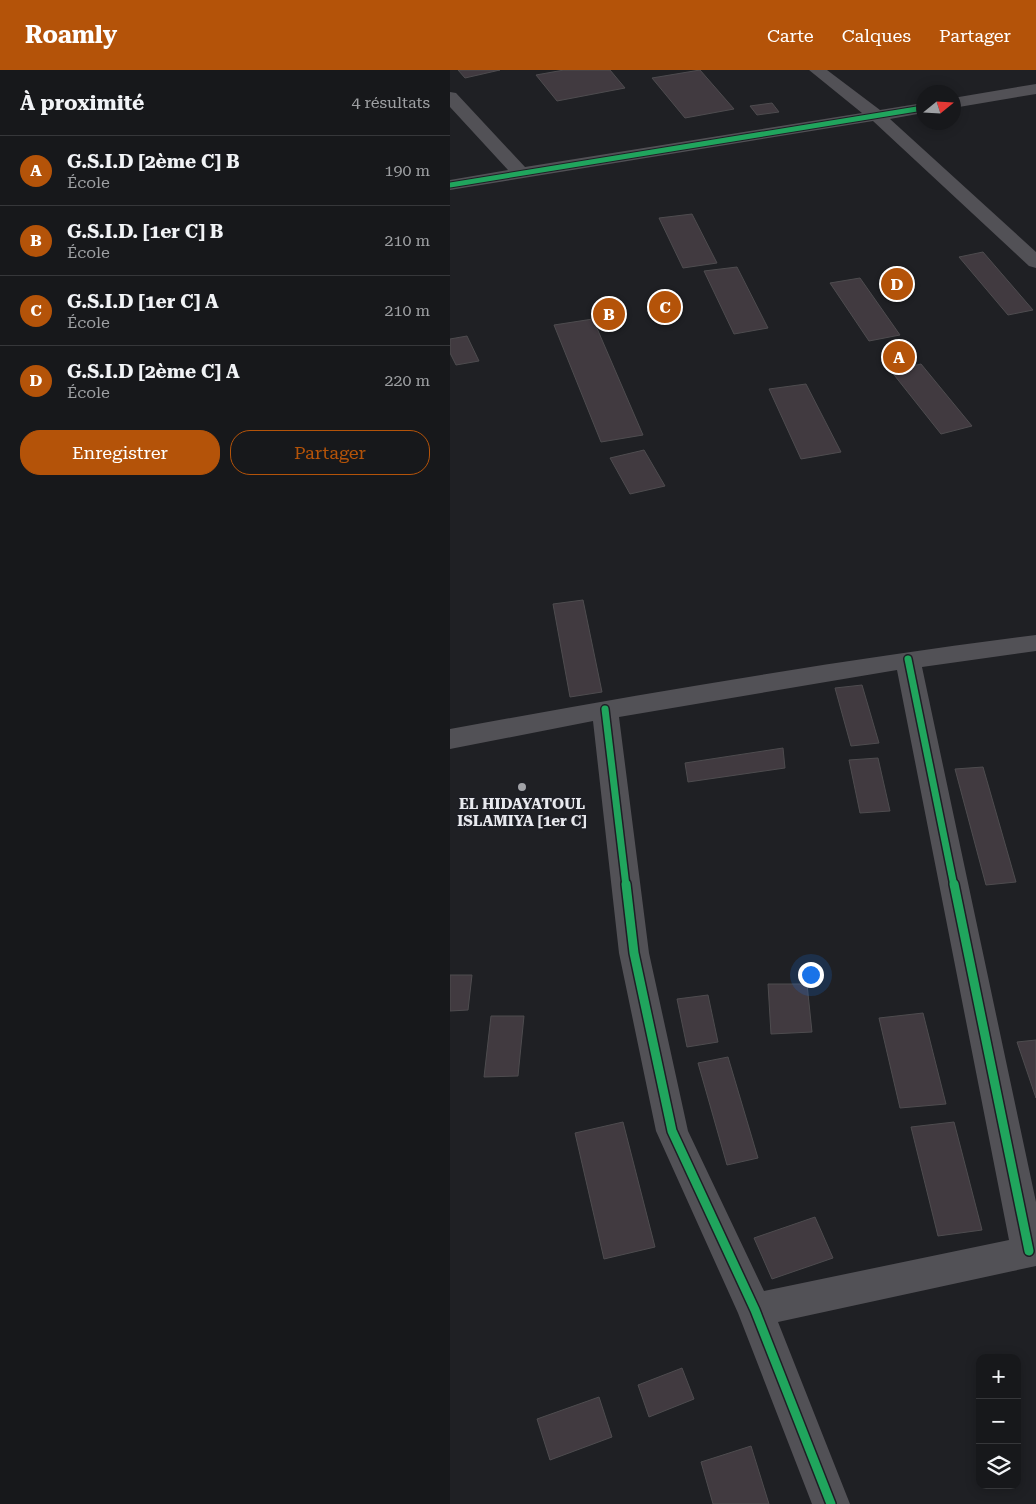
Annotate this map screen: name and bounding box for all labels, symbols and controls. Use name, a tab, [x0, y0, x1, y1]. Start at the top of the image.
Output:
text: Roamly	[25, 21, 117, 49]
text: Carte	[767, 25, 814, 46]
text: Calques	[842, 25, 911, 46]
text: Partager	[939, 25, 1011, 46]
north arrow	[916, 85, 961, 130]
text: À proximité	[20, 91, 144, 115]
text: 4 résultats	[351, 93, 430, 112]
text: G.S.I.D [2ème C] B	[67, 150, 240, 173]
text: A	[30, 161, 42, 180]
text: 190 m	[384, 161, 430, 180]
text: École	[67, 173, 110, 192]
text: G.S.I.D. [1er C] B	[67, 220, 223, 243]
text: B	[30, 231, 42, 250]
text: 210 m	[384, 231, 430, 250]
text: École	[67, 243, 110, 262]
pin: D	[881, 265, 913, 303]
pin: C	[649, 288, 681, 326]
text: G.S.I.D [1er C] A	[67, 290, 219, 313]
pin: B	[593, 295, 625, 333]
text: C	[30, 301, 42, 320]
text: 210 m	[384, 301, 430, 320]
text: École	[67, 313, 110, 332]
pin: A	[883, 338, 915, 376]
text: G.S.I.D [2ème C] A	[67, 360, 240, 383]
text: D	[30, 371, 42, 390]
text: 220 m	[384, 371, 430, 390]
text: École	[67, 383, 110, 402]
button: Enregistrer	[20, 430, 220, 475]
button: Partager	[230, 430, 430, 475]
marker: EL HIDAYATOUL ISLAMIYA [1er C]	[516, 781, 528, 793]
place label: EL HIDAYATOUL ISLAMIYA [1er C]	[457, 795, 587, 830]
your location	[798, 962, 824, 988]
map controls	[976, 1354, 1021, 1489]
button: +	[976, 1354, 1021, 1399]
button: −	[976, 1399, 1021, 1444]
button: layers	[976, 1444, 1021, 1489]

